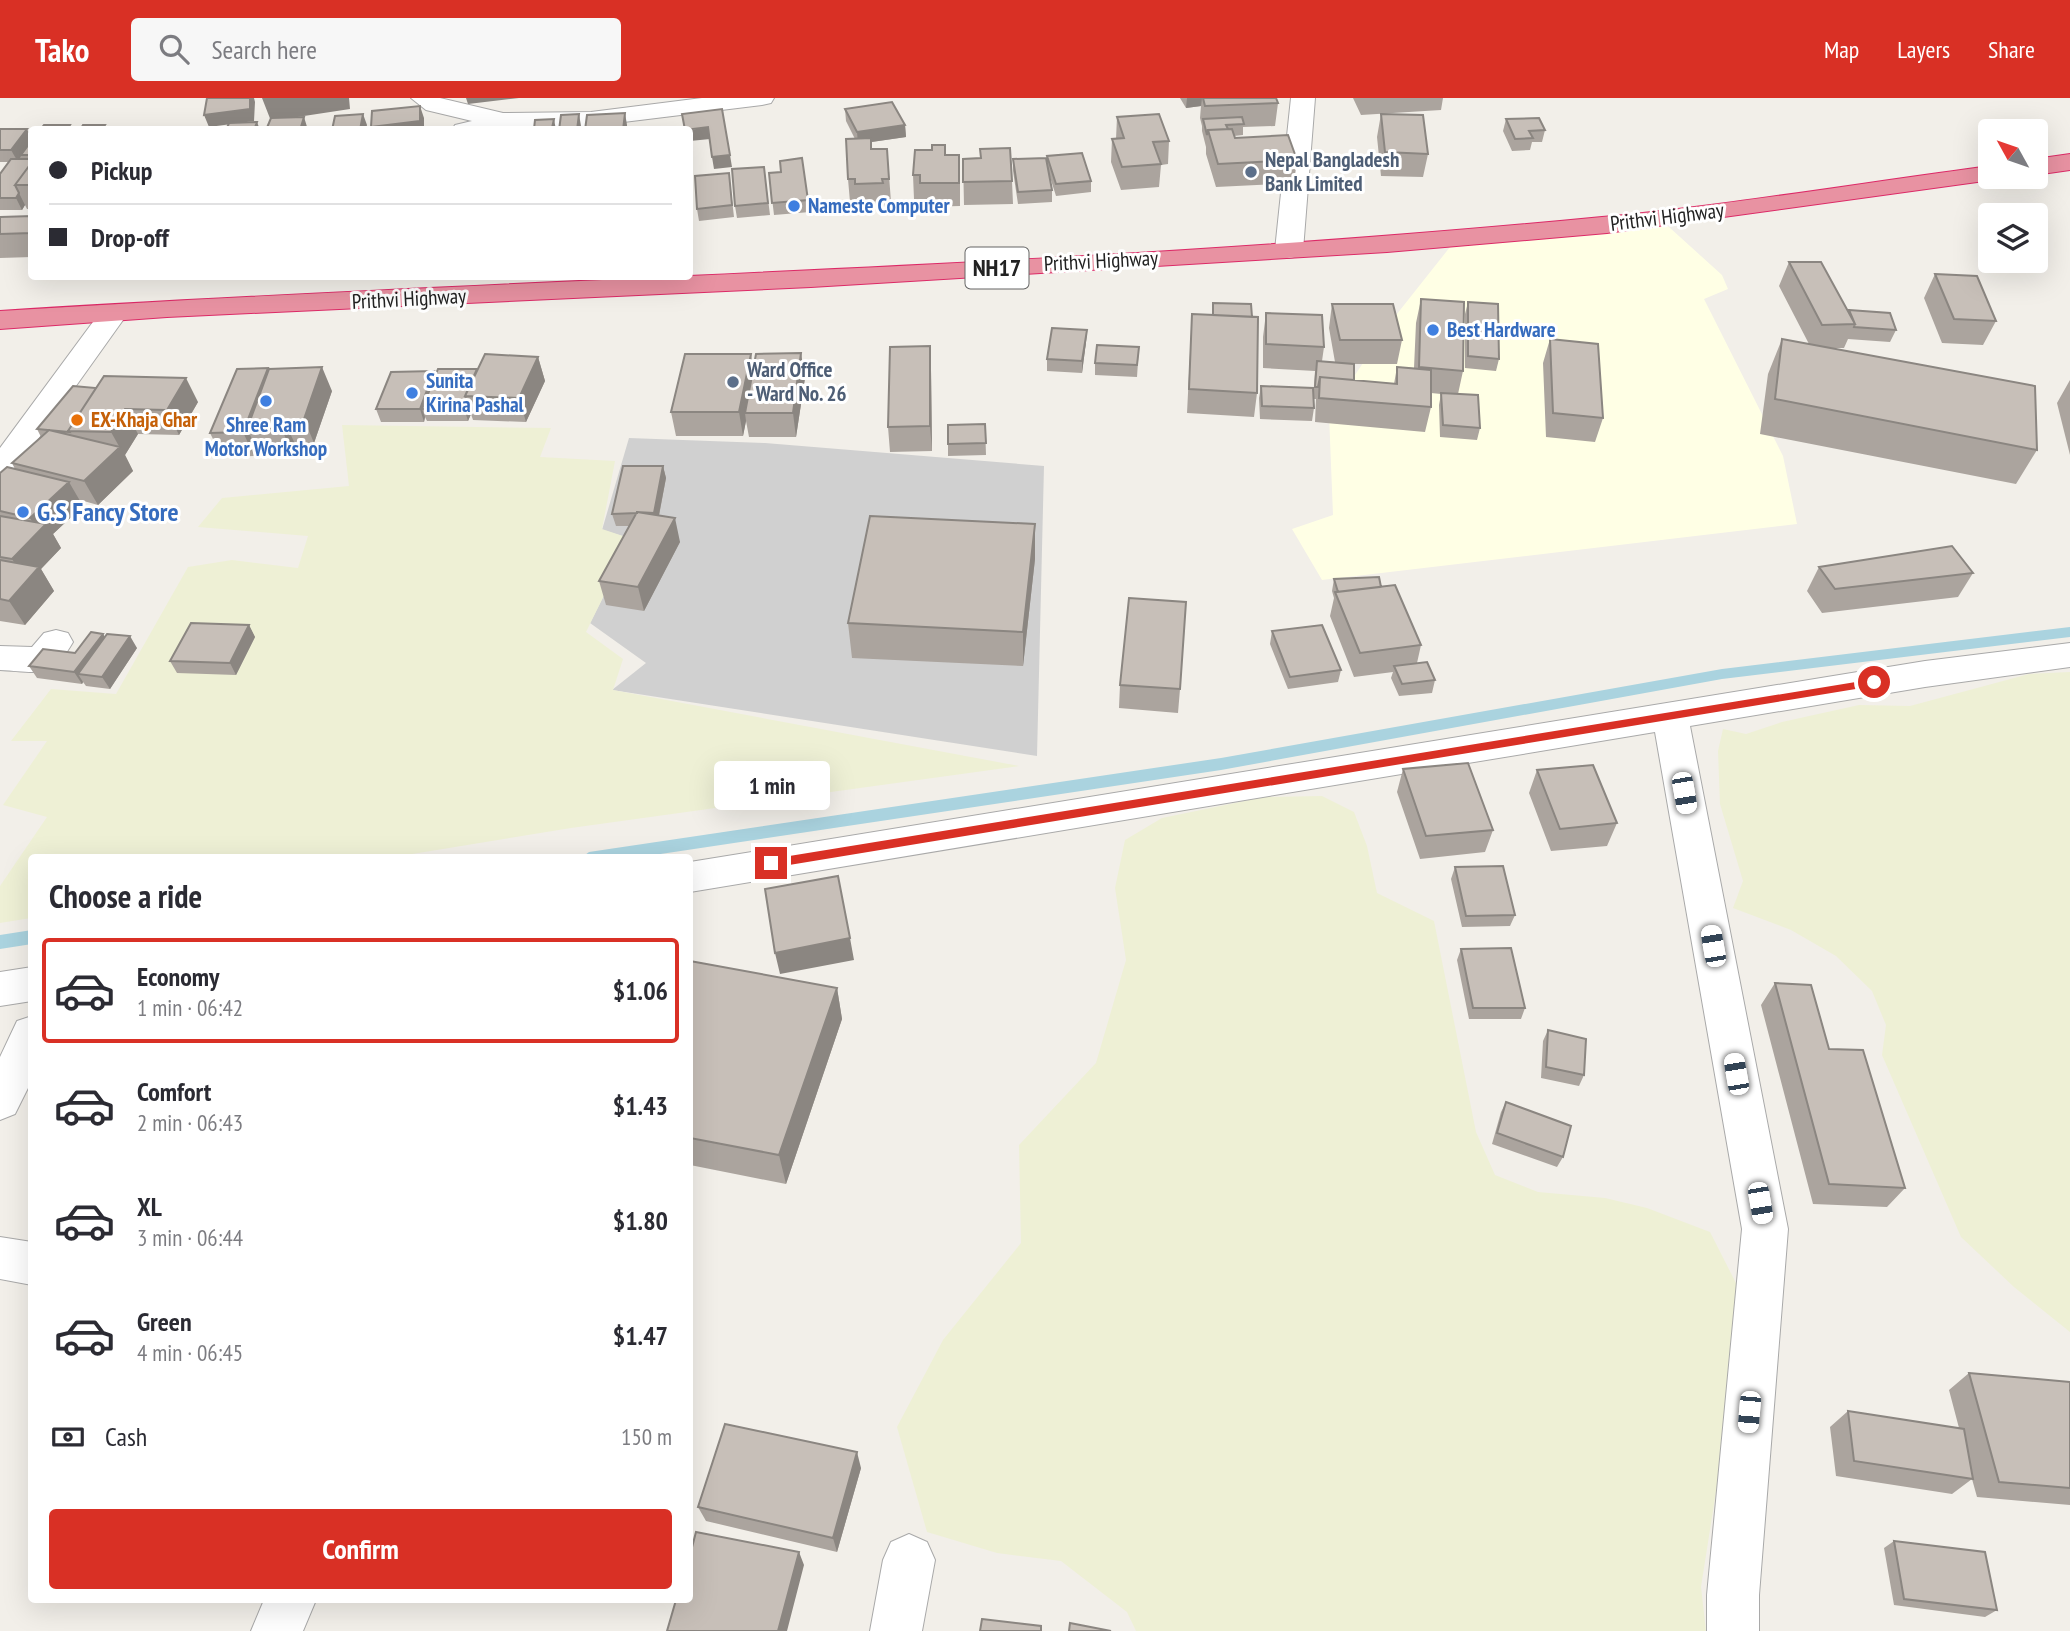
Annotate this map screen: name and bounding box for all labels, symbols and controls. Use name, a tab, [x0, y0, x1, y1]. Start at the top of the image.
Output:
search box	[131, 18, 621, 81]
text: Tako	[35, 28, 89, 71]
icon: search	[155, 30, 193, 68]
text: Search here	[211, 33, 317, 66]
text: Map	[1824, 34, 1859, 65]
text: Layers	[1897, 34, 1950, 65]
text: Share	[1988, 34, 2035, 65]
north arrow	[1978, 119, 2048, 189]
map controls	[1978, 119, 2048, 273]
place label: Nepal Bangladesh Bank Limited	[1265, 146, 1399, 197]
text: Pickup	[91, 154, 152, 187]
marker: Nepal Bangladesh Bank Limited	[1243, 164, 1259, 180]
place label: Nameste Computer	[808, 192, 951, 219]
street label: Prithvi Highway	[1609, 196, 1725, 237]
marker: Nameste Computer	[786, 198, 802, 214]
button: layers	[1978, 203, 2048, 273]
text: Drop-off	[91, 221, 169, 254]
street label: Prithvi Highway	[1043, 244, 1159, 277]
road number: NH17	[965, 248, 1028, 288]
street label: Prithvi Highway	[351, 282, 467, 315]
place label: Best Hardware	[1447, 316, 1556, 343]
marker: Best Hardware	[1425, 322, 1441, 338]
place label: Ward Office - Ward No. 26	[746, 356, 846, 407]
place label: Sunita Kirina Pashal	[426, 367, 525, 418]
marker: Ward Office - Ward No. 26	[725, 374, 741, 390]
marker: Sunita Kirina Pashal	[404, 385, 420, 401]
marker: Shree Ram Motor Workshop	[258, 393, 274, 409]
place label: EX-Khaja Ghar	[91, 406, 198, 433]
place label: Shree Ram Motor Workshop	[205, 411, 327, 462]
marker: EX-Khaja Ghar	[69, 412, 85, 428]
place label: G.S Fancy Store	[37, 495, 179, 528]
marker: G.S Fancy Store	[15, 504, 31, 520]
route start	[1858, 666, 1890, 698]
callout: 1 min	[713, 762, 829, 810]
car	[1671, 770, 1698, 816]
text: 1 min	[749, 771, 795, 800]
route end	[755, 847, 787, 879]
text: Choose a ride	[49, 875, 202, 917]
car	[1700, 923, 1727, 969]
icon: car	[53, 959, 116, 1022]
text: Economy	[137, 960, 219, 993]
text: $1.06	[613, 974, 668, 1007]
text: 1 min · 06:42	[137, 993, 243, 1022]
car	[1723, 1051, 1750, 1097]
icon: car	[53, 1074, 116, 1137]
text: Comfort	[137, 1075, 211, 1108]
text: $1.43	[613, 1089, 668, 1122]
text: 2 min · 06:43	[137, 1108, 243, 1137]
car	[1747, 1180, 1774, 1226]
icon: car	[53, 1189, 116, 1252]
text: XL	[137, 1190, 162, 1223]
text: $1.80	[613, 1204, 668, 1237]
text: 3 min · 06:44	[137, 1223, 243, 1252]
icon: car	[53, 1304, 116, 1367]
text: Green	[137, 1305, 192, 1338]
text: $1.47	[613, 1319, 668, 1352]
text: 4 min · 06:45	[137, 1338, 243, 1367]
car	[1737, 1390, 1762, 1434]
icon: cash	[49, 1418, 87, 1456]
text: Cash	[105, 1420, 147, 1453]
text: 150 m	[621, 1422, 672, 1451]
button: Confirm	[49, 1509, 672, 1589]

